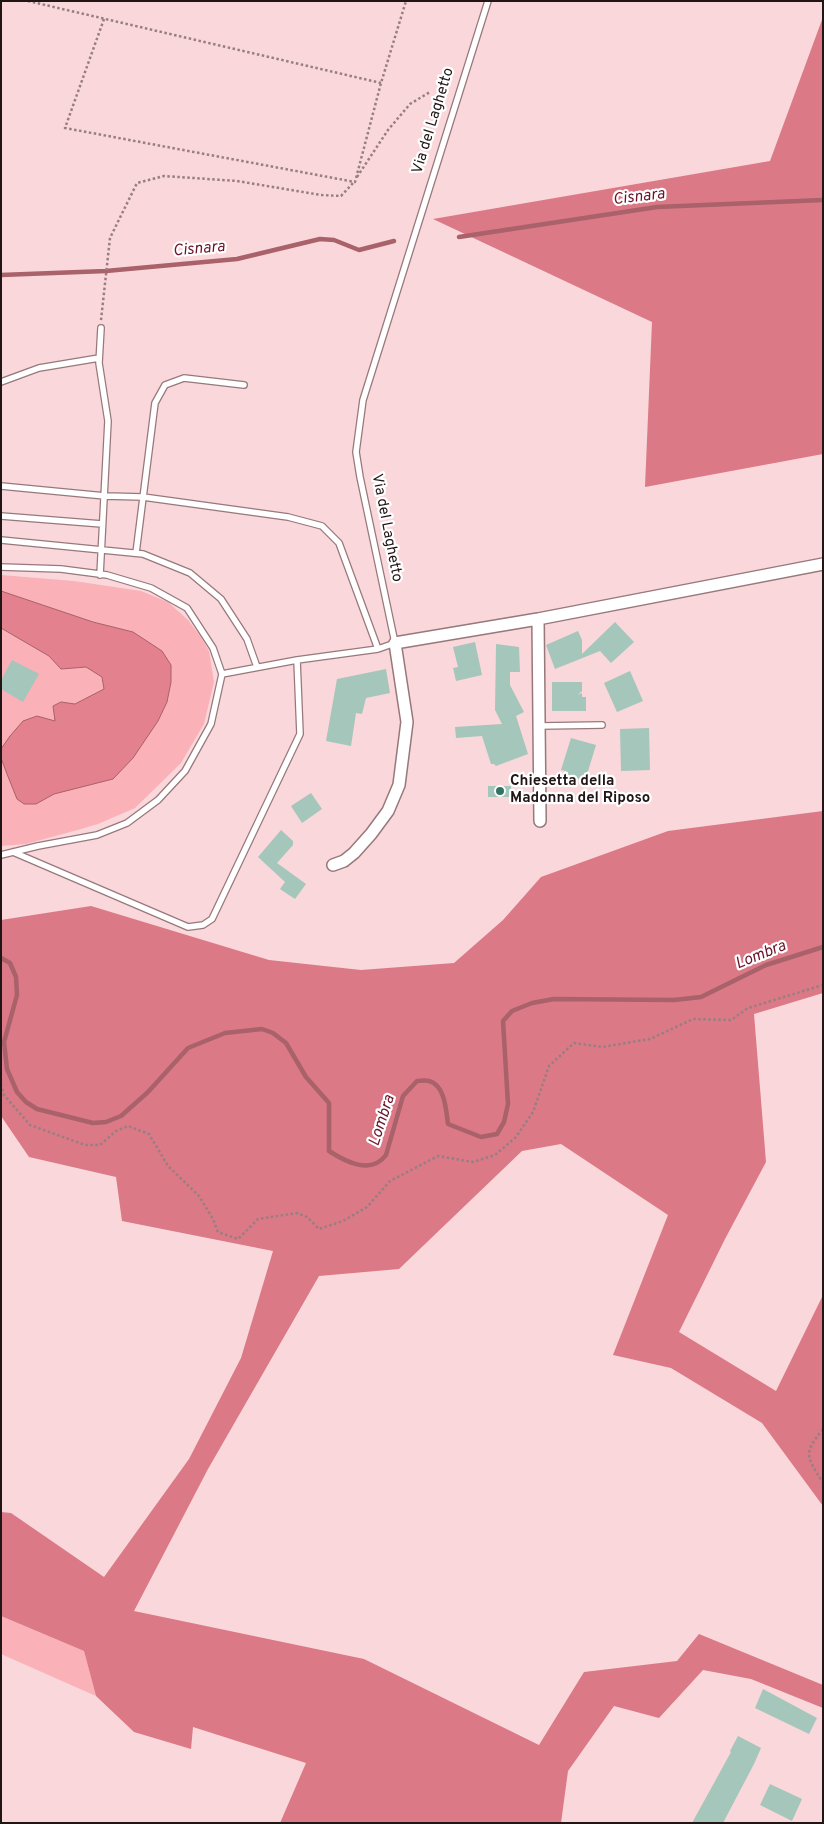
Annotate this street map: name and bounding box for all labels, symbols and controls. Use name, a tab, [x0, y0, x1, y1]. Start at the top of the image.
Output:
street label: Via del Laghetto	[409, 66, 459, 176]
water label: Cisnara	[612, 185, 666, 211]
water label: Cisnara	[172, 238, 226, 262]
street label: Via del Laghetto	[367, 472, 405, 584]
place label: Chiesetta della Madonna del Riposo	[510, 773, 650, 808]
marker: Chiesetta della Madonna del Riposo	[494, 785, 506, 797]
water label: Lombra	[733, 937, 789, 975]
water label: Lombra	[366, 1093, 400, 1149]

